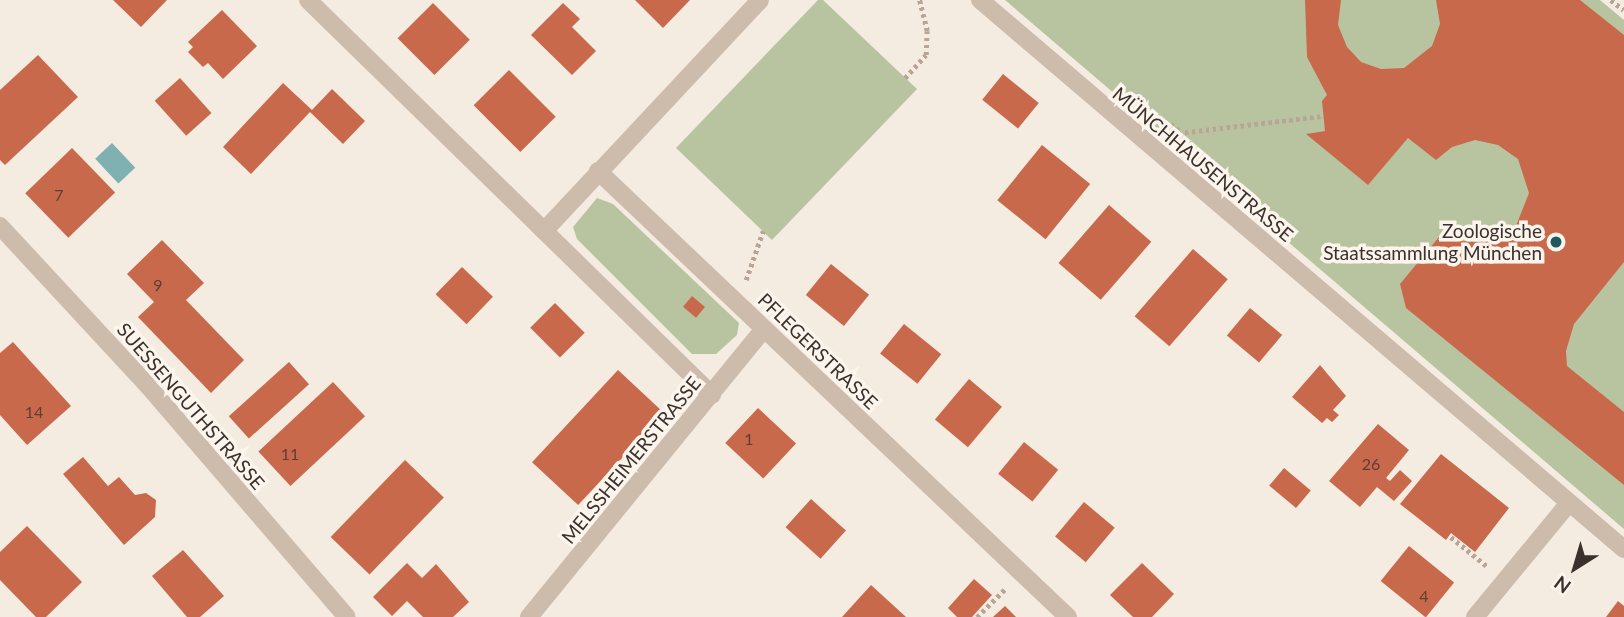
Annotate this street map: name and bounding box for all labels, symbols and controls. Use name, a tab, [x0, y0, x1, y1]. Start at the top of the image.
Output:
street label: MÜNCHHAUSENSTRASSE	[1108, 82, 1298, 246]
house number: 7	[54, 185, 64, 205]
place label: Zoologische Staatssammlung München	[1323, 220, 1542, 264]
marker: Zoologische Staatssammlung München	[1548, 234, 1564, 250]
house number: 9	[153, 275, 163, 295]
street label: PFLEGERSTRASSE	[754, 288, 882, 414]
street label: SUESSENGUTHSTRASSE	[113, 318, 269, 494]
street label: MELSSHEIMERSTRASSE	[557, 372, 705, 548]
house number: 14	[25, 402, 43, 422]
house number: 1	[744, 429, 754, 449]
house number: 11	[281, 444, 299, 464]
house number: 26	[1362, 454, 1380, 474]
north arrow	[1540, 533, 1610, 603]
text: N	[1549, 572, 1575, 599]
house number: 4	[1419, 586, 1429, 606]

